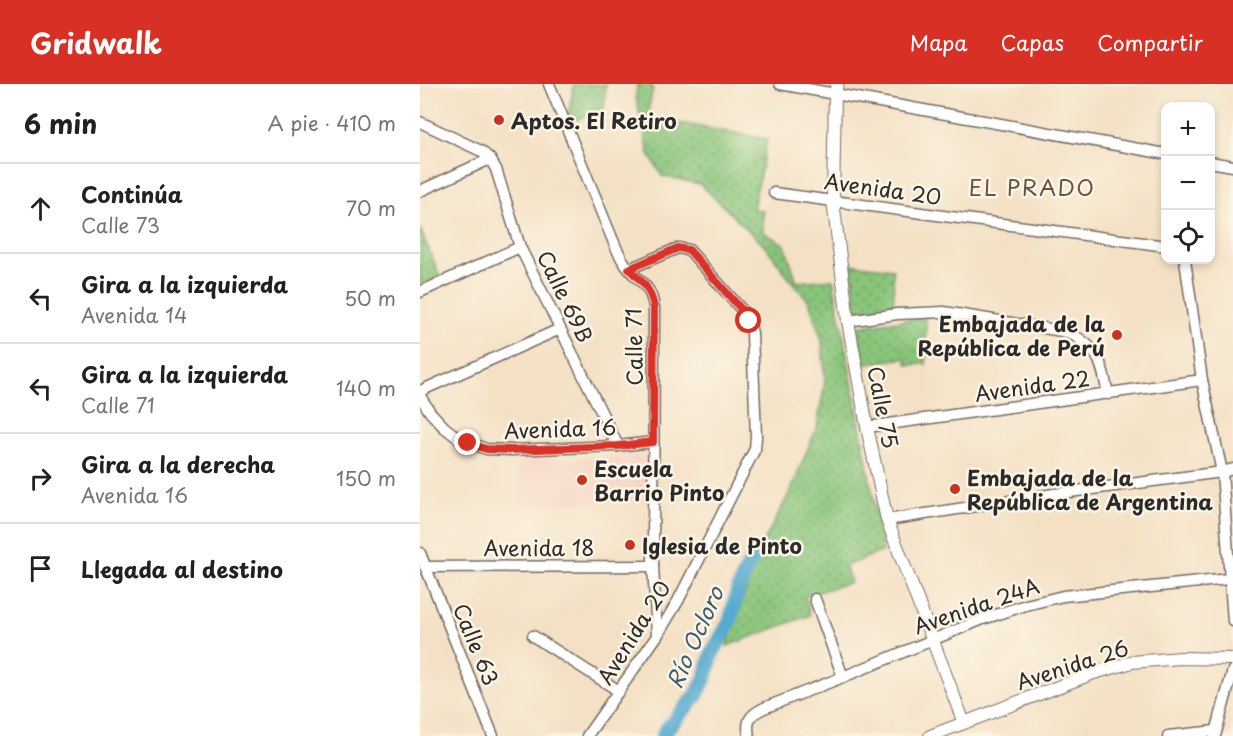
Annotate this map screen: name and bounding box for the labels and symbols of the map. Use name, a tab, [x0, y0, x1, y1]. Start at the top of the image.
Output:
place label: Aptos. El Retiro	[511, 104, 677, 136]
marker: Aptos. El Retiro	[492, 113, 506, 127]
street label: Avenida 20	[823, 164, 943, 212]
district label: EL PRADO	[968, 170, 1096, 203]
street label: Calle 69B	[530, 244, 602, 348]
route start	[735, 307, 761, 333]
place label: Embajada de la República de Perú	[918, 307, 1105, 363]
street label: Calle 71	[616, 308, 650, 386]
marker: Embajada de la República de Perú	[1110, 328, 1124, 342]
street label: Avenida 22	[972, 361, 1092, 409]
street label: Calle 75	[860, 363, 908, 451]
street label: Avenida 16	[503, 410, 617, 446]
route end	[454, 429, 480, 455]
place label: Escuela Barrio Pinto	[594, 452, 724, 508]
place label: Embajada de la República de Argentina	[967, 461, 1213, 517]
marker: Escuela Barrio Pinto	[575, 473, 589, 487]
marker: Embajada de la República de Argentina	[948, 482, 962, 496]
place label: Iglesia de Pinto	[642, 529, 802, 561]
street label: Avenida 18	[484, 531, 594, 563]
marker: Iglesia de Pinto	[623, 538, 637, 552]
street label: Avenida 24A	[909, 569, 1043, 641]
street label: Avenida 20	[588, 574, 678, 690]
water label: Río Ocloro	[657, 579, 732, 693]
street label: Calle 63	[446, 598, 508, 690]
street label: Avenida 26	[1012, 631, 1132, 697]

